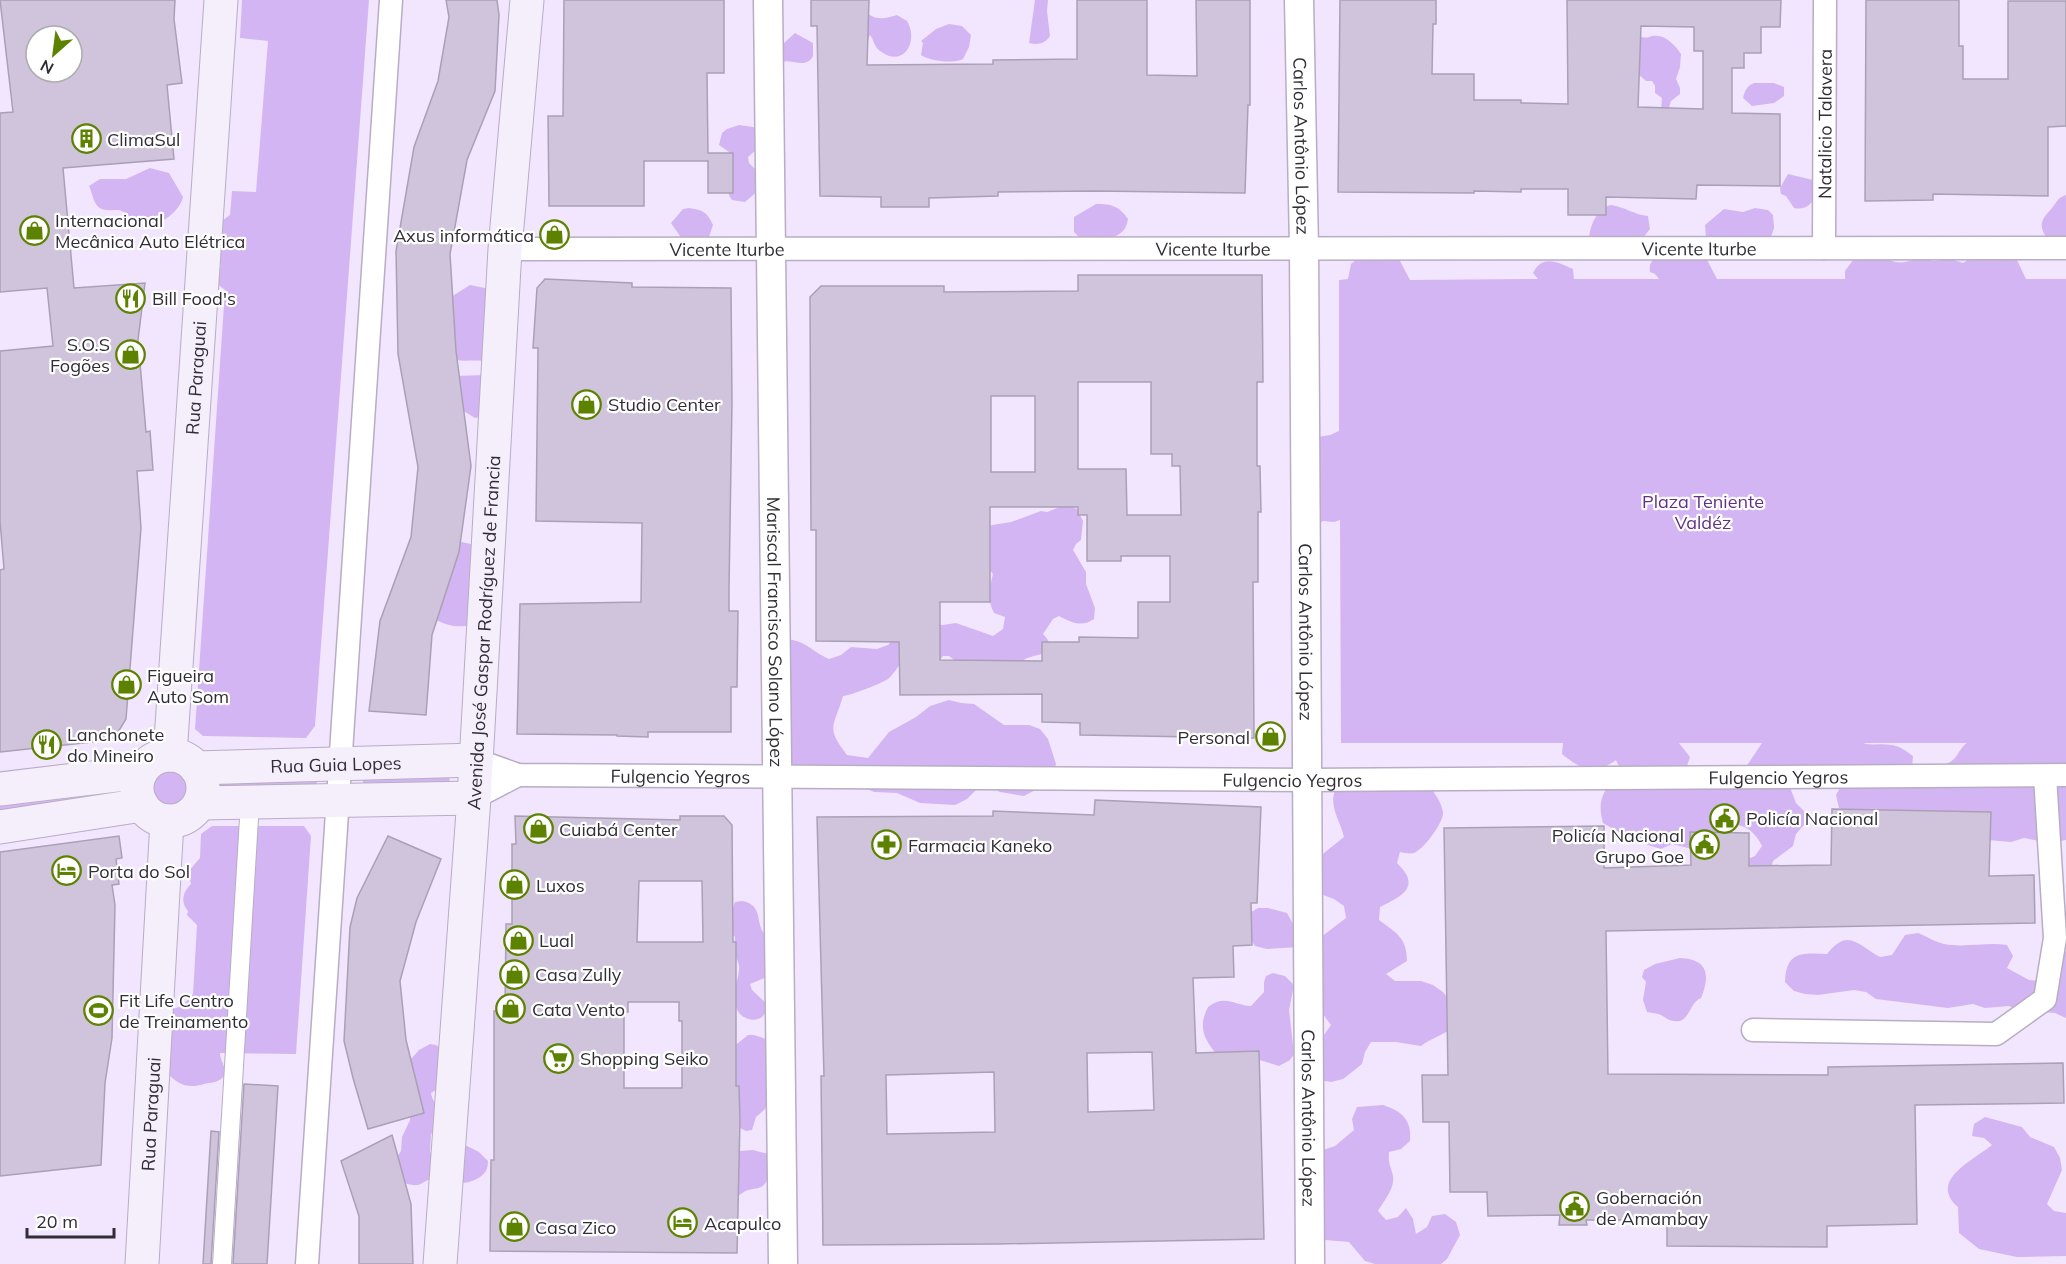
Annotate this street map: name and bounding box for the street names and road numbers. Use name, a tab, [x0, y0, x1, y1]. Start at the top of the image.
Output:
street label: Natalicio Talavera	[1813, 49, 1836, 199]
street label: Carlos Antônio López	[1289, 57, 1315, 235]
street label: Vicente Iturbe	[669, 237, 785, 260]
street label: Vicente Iturbe	[1155, 237, 1271, 260]
street label: Vicente Iturbe	[1641, 237, 1757, 260]
street label: Rua Paraguai	[180, 320, 211, 436]
street label: Avenida José Gaspar Rodríguez de Francia	[462, 455, 505, 811]
street label: Mariscal Francisco Solano López	[762, 497, 789, 767]
street label: Carlos Antônio López	[1294, 543, 1318, 721]
street label: Rua Guia Lopes	[270, 751, 402, 777]
street label: Fulgencio Yegros	[610, 764, 750, 788]
street label: Fulgencio Yegros	[1708, 765, 1848, 789]
street label: Fulgencio Yegros	[1222, 768, 1362, 792]
street label: Carlos Antônio López	[1297, 1029, 1321, 1207]
street label: Rua Paraguai	[136, 1057, 165, 1172]

